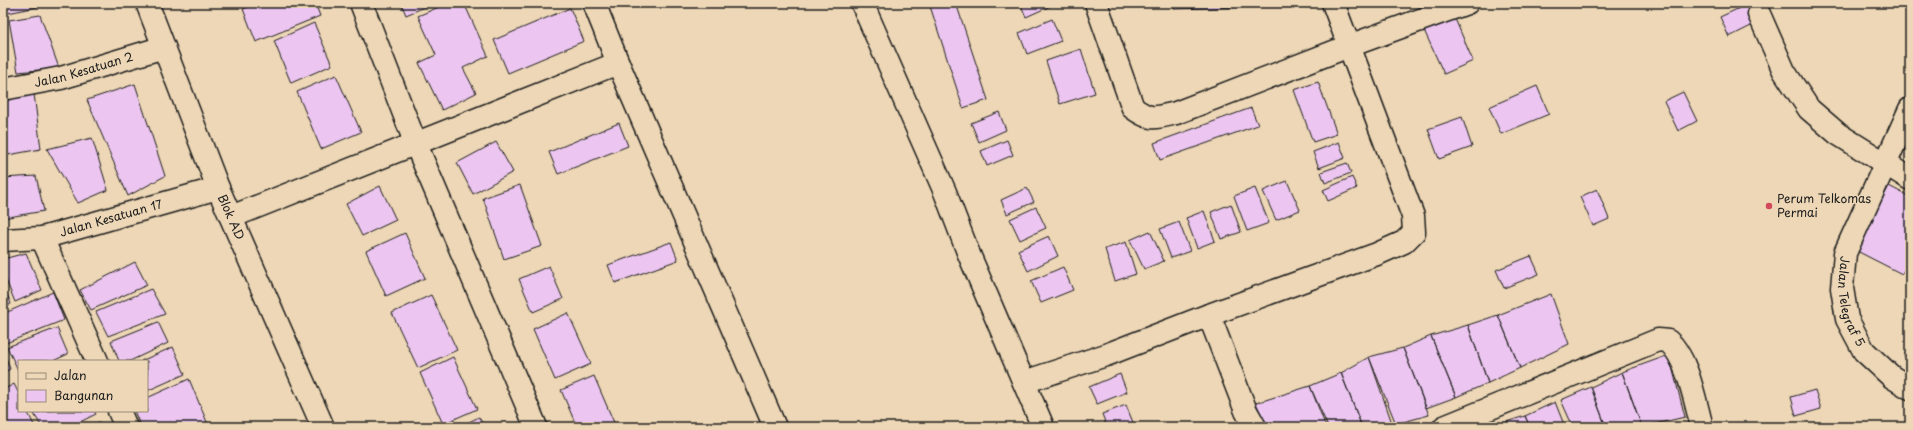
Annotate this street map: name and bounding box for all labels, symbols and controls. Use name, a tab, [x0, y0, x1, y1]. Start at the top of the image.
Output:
street label: Jalan Kesatuan 2	[33, 47, 135, 91]
place label: Perum Telkomas Permai	[1777, 189, 1872, 221]
street label: Blok AD	[214, 191, 250, 242]
street label: Jalan Kesatuan 17	[58, 194, 165, 241]
marker: Perum Telkomas Permai	[1764, 201, 1774, 211]
street label: Jalan Telegraf 5	[1834, 255, 1870, 350]
legend	[18, 360, 148, 412]
text: Jalan	[54, 366, 87, 384]
text: Bangunan	[54, 386, 113, 404]

